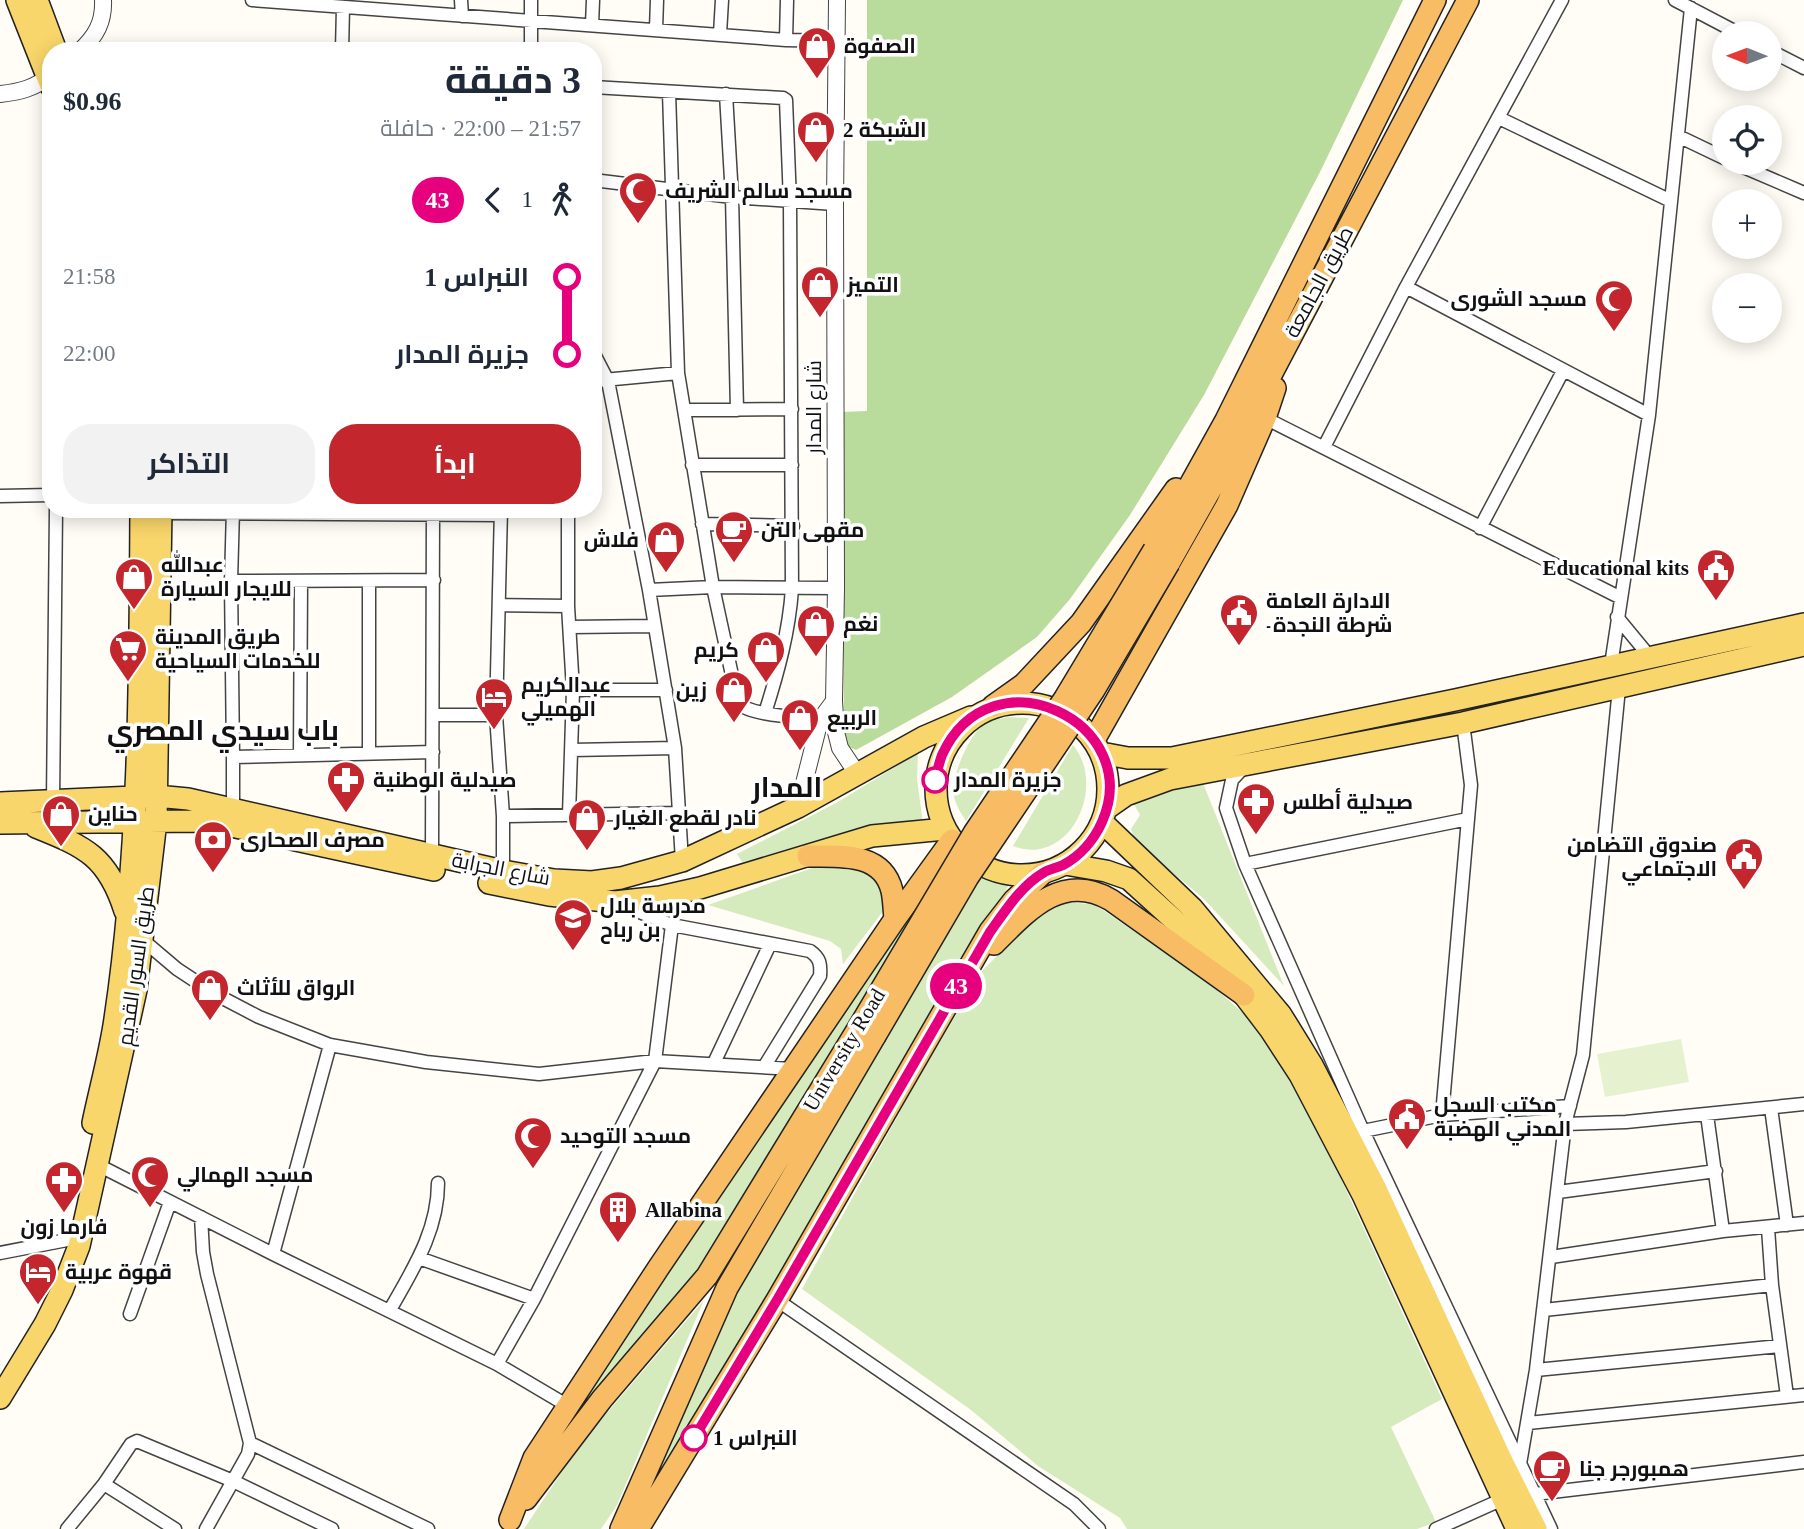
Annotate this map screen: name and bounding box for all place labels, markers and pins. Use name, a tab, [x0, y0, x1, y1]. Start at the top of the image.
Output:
shop icon: الصفوة	[796, 25, 838, 80]
place label: الصفوة	[844, 34, 916, 59]
shop icon: الشبكة 2	[795, 109, 837, 164]
place label: الشبكة 2	[843, 118, 927, 142]
mosque icon: مسجد سالم الشريف	[617, 170, 659, 225]
place label: مسجد سالم الشريف	[665, 179, 853, 205]
shop icon: التميز	[799, 264, 841, 319]
place label: التميز	[846, 273, 899, 297]
mosque icon: مسجد الشورى	[1593, 278, 1635, 333]
place label: مسجد الشورى	[1451, 287, 1587, 312]
cafe icon: مقهى التن	[713, 509, 755, 564]
place label: مقهى التن	[761, 518, 864, 543]
shop icon: فلاش	[645, 519, 687, 574]
place label: فلاش	[584, 528, 639, 552]
public building icon: Educational kits	[1695, 547, 1737, 602]
place label: عبدالله للايجار السيارة	[161, 550, 292, 601]
shop icon: عبدالله للايجار السيارة	[113, 556, 155, 611]
place label: Educational kits	[1543, 556, 1689, 580]
place label: الادارة العامة -شرطة النجدة	[1266, 589, 1393, 637]
public building icon: الادارة العامة -شرطة النجدة	[1218, 592, 1260, 647]
shop icon: نغم	[795, 603, 837, 658]
place label: نغم	[843, 612, 878, 638]
place label: طريق المدينة للخدمات السياحية	[155, 625, 320, 673]
supermarket icon: طريق المدينة للخدمات السياحية	[107, 628, 149, 683]
shop icon: كريم	[745, 629, 787, 684]
place label: كريم	[694, 638, 739, 664]
shop icon: زين	[713, 669, 755, 724]
place label: عبدالكريم الهميلي	[521, 673, 611, 726]
hotel icon: عبدالكريم الهميلي	[473, 676, 515, 731]
place label: زين	[676, 678, 707, 702]
shop icon: الربيع	[779, 697, 821, 752]
place label: الربيع	[827, 706, 877, 732]
pharmacy icon: صيدلية الوطنية	[325, 759, 367, 814]
marker: جزيرة المدار	[922, 767, 948, 793]
place label: صيدلية الوطنية	[373, 768, 517, 793]
place label: جزيرة المدار	[953, 768, 1062, 792]
pharmacy icon: صيدلية أطلس	[1235, 781, 1277, 836]
place label: صيدلية أطلس	[1283, 788, 1413, 814]
shop icon: حناين	[40, 793, 82, 848]
shop icon: نادر لقطع الغيار	[566, 797, 608, 852]
place label: حناين	[88, 802, 138, 826]
place label: نادر لقطع الغيار	[613, 806, 757, 832]
bank icon: مصرف الصحارى	[192, 819, 234, 874]
place label: مصرف الصحارى	[240, 828, 385, 852]
place label: صندوق التضامن الاجتماعي	[1567, 833, 1717, 886]
public building icon: صندوق التضامن الاجتماعي	[1723, 836, 1765, 891]
place label: مدرسة بلال بن رباح	[600, 894, 706, 944]
school or university icon: مدرسة بلال بن رباح	[552, 897, 594, 952]
shop icon: الرواق للأثاث	[189, 967, 231, 1022]
place label: الرواق للأثاث	[237, 976, 355, 1001]
place label: مكتب السجل المدني الهضبة	[1434, 1093, 1571, 1146]
public building icon: مكتب السجل المدني الهضبة	[1386, 1096, 1428, 1151]
mosque icon: مسجد التوحيد	[512, 1115, 554, 1170]
place label: مسجد التوحيد	[560, 1124, 691, 1149]
mosque icon: مسجد الهمالي	[129, 1154, 171, 1209]
pharmacy icon: فارما زون	[43, 1159, 85, 1214]
place label: مسجد الهمالي	[177, 1163, 313, 1192]
building icon: Allabina	[597, 1189, 639, 1244]
place label: Allabina	[645, 1198, 723, 1222]
place label: فارما زون	[20, 1215, 108, 1240]
hotel icon: قهوة عربية	[17, 1251, 59, 1306]
place label: قهوة عربية	[65, 1260, 172, 1285]
marker: النبراس 1	[681, 1425, 707, 1451]
place label: النبراس 1	[713, 1426, 798, 1450]
cafe icon: همبورجر جنا	[1531, 1448, 1573, 1503]
place label: همبورجر جنا	[1579, 1457, 1689, 1482]

